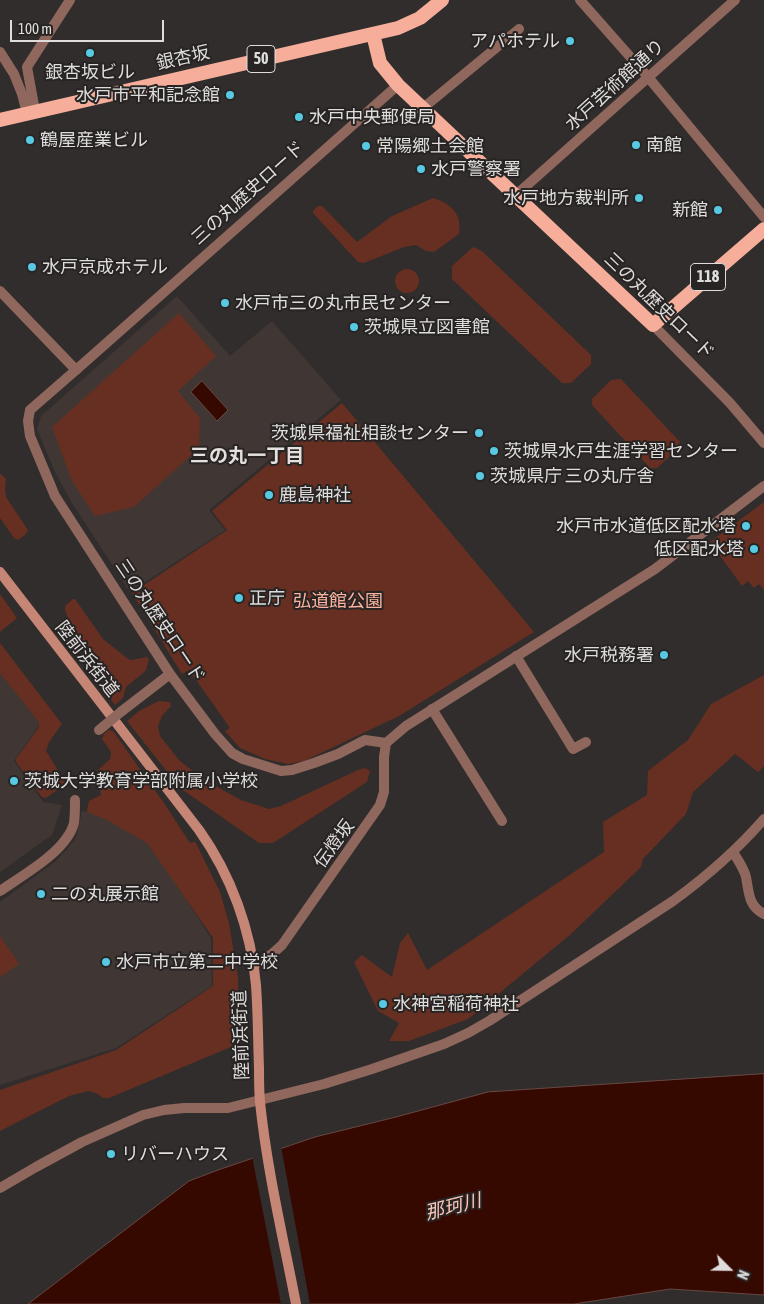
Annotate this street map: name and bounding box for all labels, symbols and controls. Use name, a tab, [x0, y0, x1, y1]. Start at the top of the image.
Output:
scale bar	[12, 10, 166, 42]
text: 100 m	[18, 20, 52, 37]
place label: アパホテル	[470, 30, 560, 52]
street label: 水戸芸術館通り	[561, 35, 669, 135]
marker: アパホテル	[564, 35, 576, 47]
street label: 銀杏坂	[154, 41, 212, 75]
road number: 50	[247, 46, 275, 72]
marker: 銀杏坂ビル	[84, 47, 96, 59]
place label: 銀杏坂ビル	[45, 61, 135, 83]
place label: 水戸市平和記念館	[76, 84, 220, 106]
marker: 水戸市平和記念館	[224, 89, 236, 101]
place label: 水戸中央郵便局	[309, 106, 435, 128]
marker: 水戸中央郵便局	[293, 111, 305, 123]
place label: 鶴屋産業ビル	[40, 129, 148, 151]
marker: 鶴屋産業ビル	[24, 134, 36, 146]
place label: 南館	[646, 134, 682, 156]
place label: 常陽郷土会館	[376, 135, 484, 157]
street label: 三の丸歴史ロード	[187, 137, 309, 249]
marker: 南館	[630, 139, 642, 151]
marker: 常陽郷土会館	[360, 140, 372, 152]
place label: 水戸警察署	[431, 158, 521, 180]
marker: 水戸警察署	[415, 163, 427, 175]
place label: 水戸地方裁判所	[503, 187, 629, 209]
marker: 水戸地方裁判所	[633, 192, 645, 204]
place label: 新館	[672, 199, 708, 221]
marker: 新館	[712, 204, 724, 216]
street label: 三の丸歴史ロード	[600, 248, 718, 364]
place label: 水戸京成ホテル	[42, 256, 168, 278]
marker: 水戸京成ホテル	[26, 261, 38, 273]
road number: 118	[690, 264, 726, 290]
place label: 水戸市三の丸市民センター	[235, 292, 451, 314]
marker: 水戸市三の丸市民センター	[219, 297, 231, 309]
place label: 茨城県立図書館	[364, 316, 490, 338]
marker: 茨城県立図書館	[348, 321, 360, 333]
place label: 茨城県福祉相談センター	[271, 422, 469, 444]
marker: 茨城県福祉相談センター	[473, 427, 485, 439]
place label: 茨城県水戸生涯学習センター	[504, 440, 738, 462]
district label: 三の丸一丁目	[190, 445, 304, 467]
marker: 茨城県水戸生涯学習センター	[488, 445, 500, 457]
place label: 茨城県庁 三の丸庁舎	[490, 465, 654, 487]
marker: 茨城県庁 三の丸庁舎	[474, 470, 486, 482]
place label: 鹿島神社	[279, 484, 351, 506]
marker: 鹿島神社	[263, 489, 275, 501]
place label: 水戸市水道低区配水塔	[556, 515, 736, 537]
marker: 水戸市水道低区配水塔	[740, 520, 752, 532]
place label: 低区配水塔	[654, 538, 744, 560]
marker: 低区配水塔	[748, 543, 760, 555]
street label: 三の丸歴史ロード	[111, 555, 209, 687]
place label: 正庁	[249, 587, 285, 609]
park label: 弘道館公園	[293, 590, 383, 612]
marker: 正庁	[233, 592, 245, 604]
street label: 陸前浜街道	[51, 617, 123, 701]
place label: 水戸税務署	[564, 644, 654, 666]
marker: 水戸税務署	[658, 649, 670, 661]
place label: 茨城大学教育学部附属小学校	[24, 770, 258, 792]
marker: 茨城大学教育学部附属小学校	[8, 775, 20, 787]
street label: 伝燈坂	[309, 816, 359, 872]
place label: 二の丸展示館	[51, 883, 159, 905]
marker: 二の丸展示館	[35, 888, 47, 900]
place label: 水戸市立第二中学校	[116, 951, 278, 973]
marker: 水戸市立第二中学校	[100, 956, 112, 968]
street label: 陸前浜街道	[229, 990, 253, 1080]
place label: 水神宮稲荷神社	[393, 993, 519, 1015]
marker: 水神宮稲荷神社	[377, 998, 389, 1010]
place label: リバーハウス	[121, 1143, 229, 1165]
marker: リバーハウス	[105, 1148, 117, 1160]
water label: 那珂川	[423, 1189, 483, 1225]
north arrow	[704, 1244, 754, 1294]
text: N	[734, 1268, 752, 1282]

